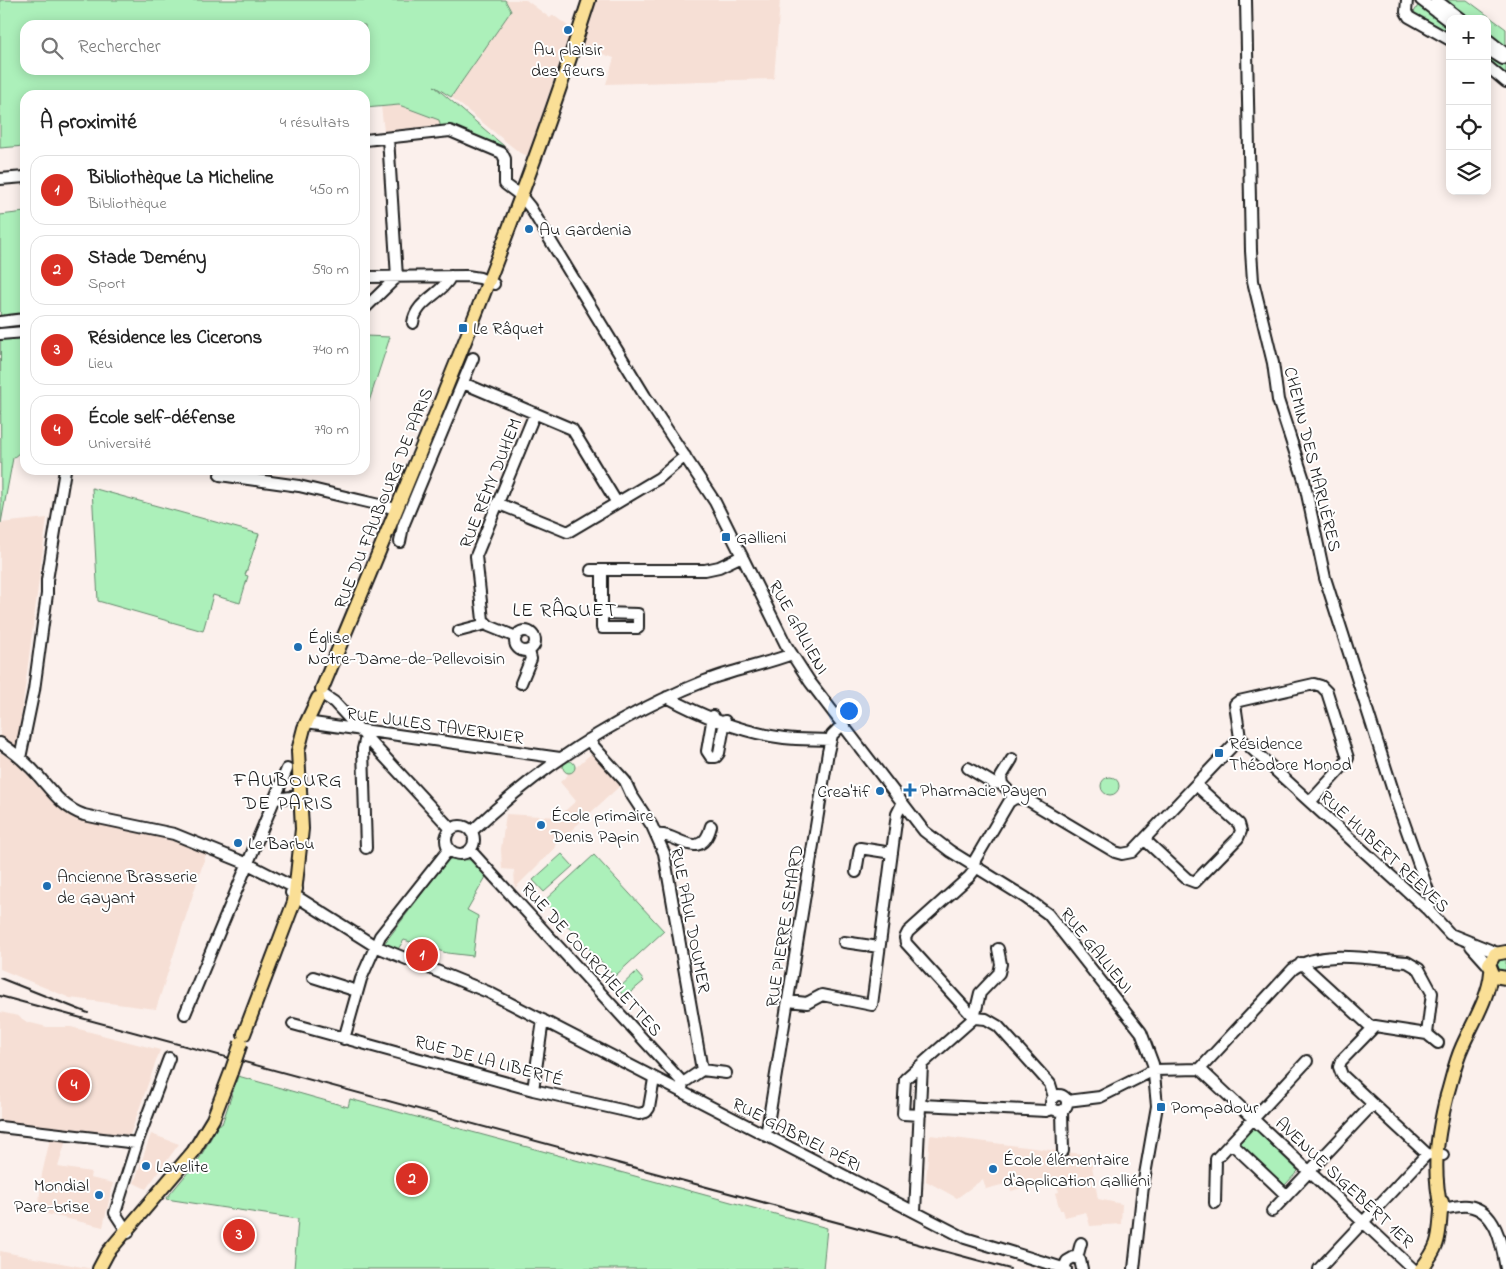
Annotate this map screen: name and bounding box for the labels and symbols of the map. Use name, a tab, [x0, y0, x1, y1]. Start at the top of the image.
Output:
marker: Au plaisir des fleurs	[562, 24, 574, 36]
place label: Au plaisir des fleurs	[531, 38, 605, 85]
place label: Au Gardenia	[539, 218, 631, 244]
marker: Au Gardenia	[523, 223, 535, 235]
place label: Le Râquet	[473, 317, 544, 343]
marker: Le Râquet	[457, 322, 469, 334]
street label: CHEMIN DES MARLIÈRES	[1276, 364, 1347, 555]
street label: RUE DU FAUBOURG DE PARIS	[329, 384, 441, 613]
street label: RUE RÉMY DUHEM	[454, 415, 530, 553]
place label: Gallieni	[736, 526, 786, 552]
marker: Gallieni	[720, 531, 732, 543]
street label: RUE GALLIENI	[761, 576, 834, 680]
district label: LE RÂQUET	[513, 597, 617, 626]
place label: Église Notre-Dame-de-Pellevoisin	[308, 626, 505, 673]
marker: Église Notre-Dame-de-Pellevoisin	[292, 641, 304, 653]
your location	[836, 698, 862, 724]
street label: RUE JULES TAVERNIER	[345, 702, 525, 752]
place label: Résidence Théodore Monod	[1229, 732, 1352, 779]
marker: Résidence Théodore Monod	[1213, 747, 1225, 759]
district label: FAUBOURG DE PARIS	[233, 767, 342, 819]
place label: Pharmacie Payen	[920, 779, 1047, 805]
place label: Crea'tif	[817, 780, 871, 806]
marker: Pharmacie Payen	[904, 784, 916, 796]
marker: Crea'tif	[874, 785, 886, 797]
street label: RUE HUBERT REEVES	[1313, 785, 1454, 920]
place label: École primaire Denis Papin	[550, 804, 654, 851]
marker: École primaire Denis Papin	[535, 819, 547, 831]
place label: Le Barbu	[248, 832, 314, 858]
marker: Le Barbu	[232, 837, 244, 849]
street label: RUE PIERRE SEMARD	[760, 843, 812, 1009]
street label: RUE PAUL DOUMER	[662, 845, 716, 996]
place label: Ancienne Brasserie de Gayant	[57, 865, 198, 912]
street label: RUE DE COURCHELETTES	[514, 877, 667, 1043]
marker: Ancienne Brasserie de Gayant	[41, 880, 53, 892]
street label: RUE GALLIENI	[1053, 903, 1138, 1000]
pin: 1	[406, 936, 438, 974]
street label: RUE DE LA LIBERTÉ	[411, 1030, 566, 1094]
pin: 4	[58, 1066, 90, 1104]
street label: RUE GABRIEL PÉRI	[727, 1092, 865, 1180]
place label: Pompadour	[1171, 1096, 1259, 1122]
marker: Pompadour	[1155, 1101, 1167, 1113]
street label: AVENUE SIGEBERT 1ER	[1268, 1112, 1419, 1255]
place label: École élémentaire d'application Galliéni	[1003, 1148, 1150, 1195]
place label: Lavelite	[156, 1155, 209, 1181]
marker: Lavelite	[140, 1160, 152, 1172]
pin: 2	[396, 1160, 428, 1198]
marker: École élémentaire d'application Galliéni	[987, 1163, 999, 1175]
place label: Mondial Pare-brise	[14, 1174, 90, 1221]
marker: Mondial Pare-brise	[93, 1189, 105, 1201]
pin: 3	[223, 1216, 255, 1254]

